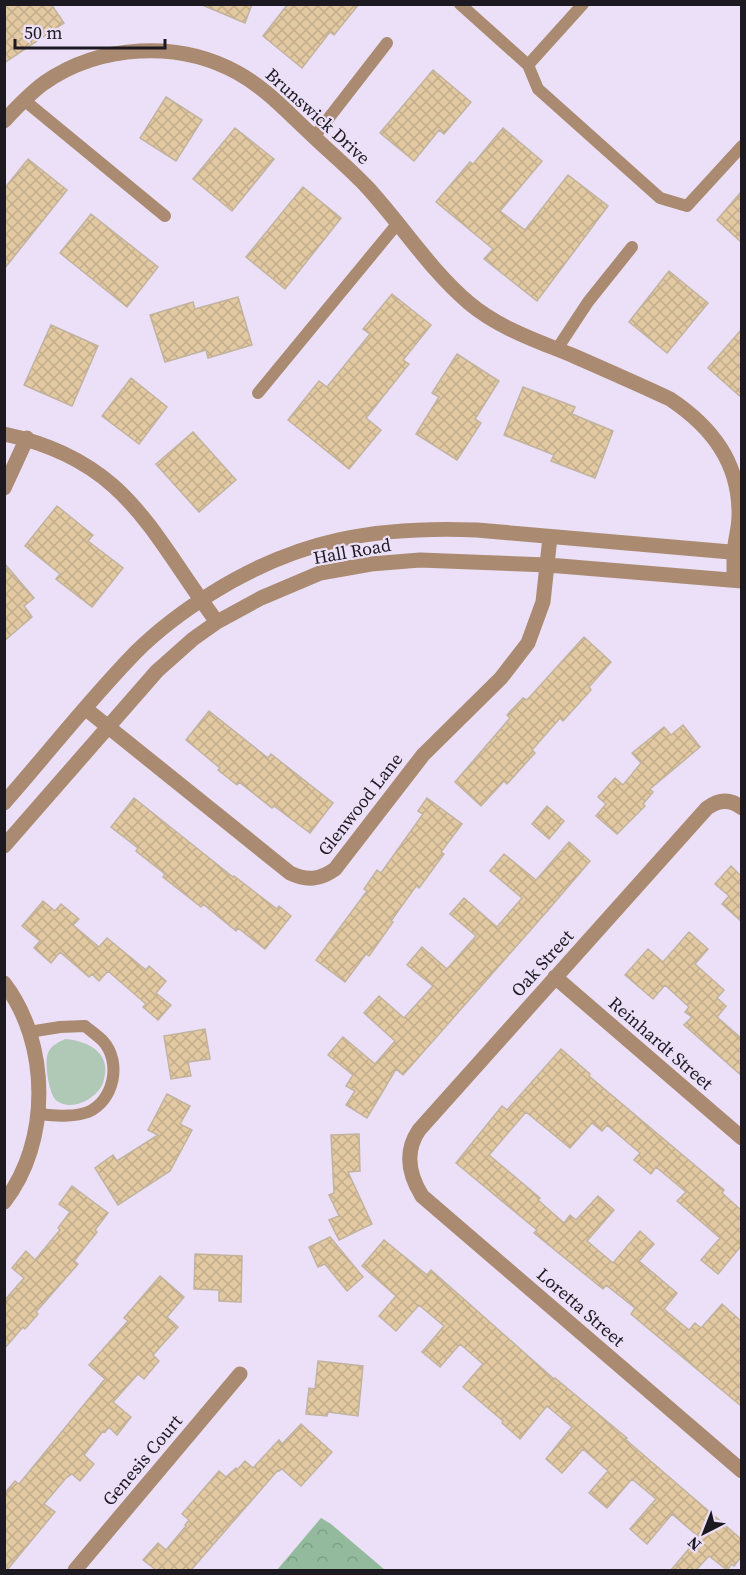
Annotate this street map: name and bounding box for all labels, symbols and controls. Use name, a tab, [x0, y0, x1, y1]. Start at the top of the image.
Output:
scale bar	[15, 12, 165, 50]
text: 50 m	[24, 20, 62, 45]
street label: Brunswick Drive	[260, 62, 376, 170]
street label: Hall Road	[311, 532, 393, 570]
street label: Glenwood Lane	[312, 747, 408, 861]
street label: Oak Street	[505, 924, 579, 1002]
street label: Reinhardt Street	[603, 991, 719, 1096]
street label: Loretta Street	[532, 1262, 630, 1352]
street label: Genesis Court	[96, 1409, 188, 1511]
north arrow	[674, 1503, 734, 1563]
text: N	[682, 1532, 706, 1556]

